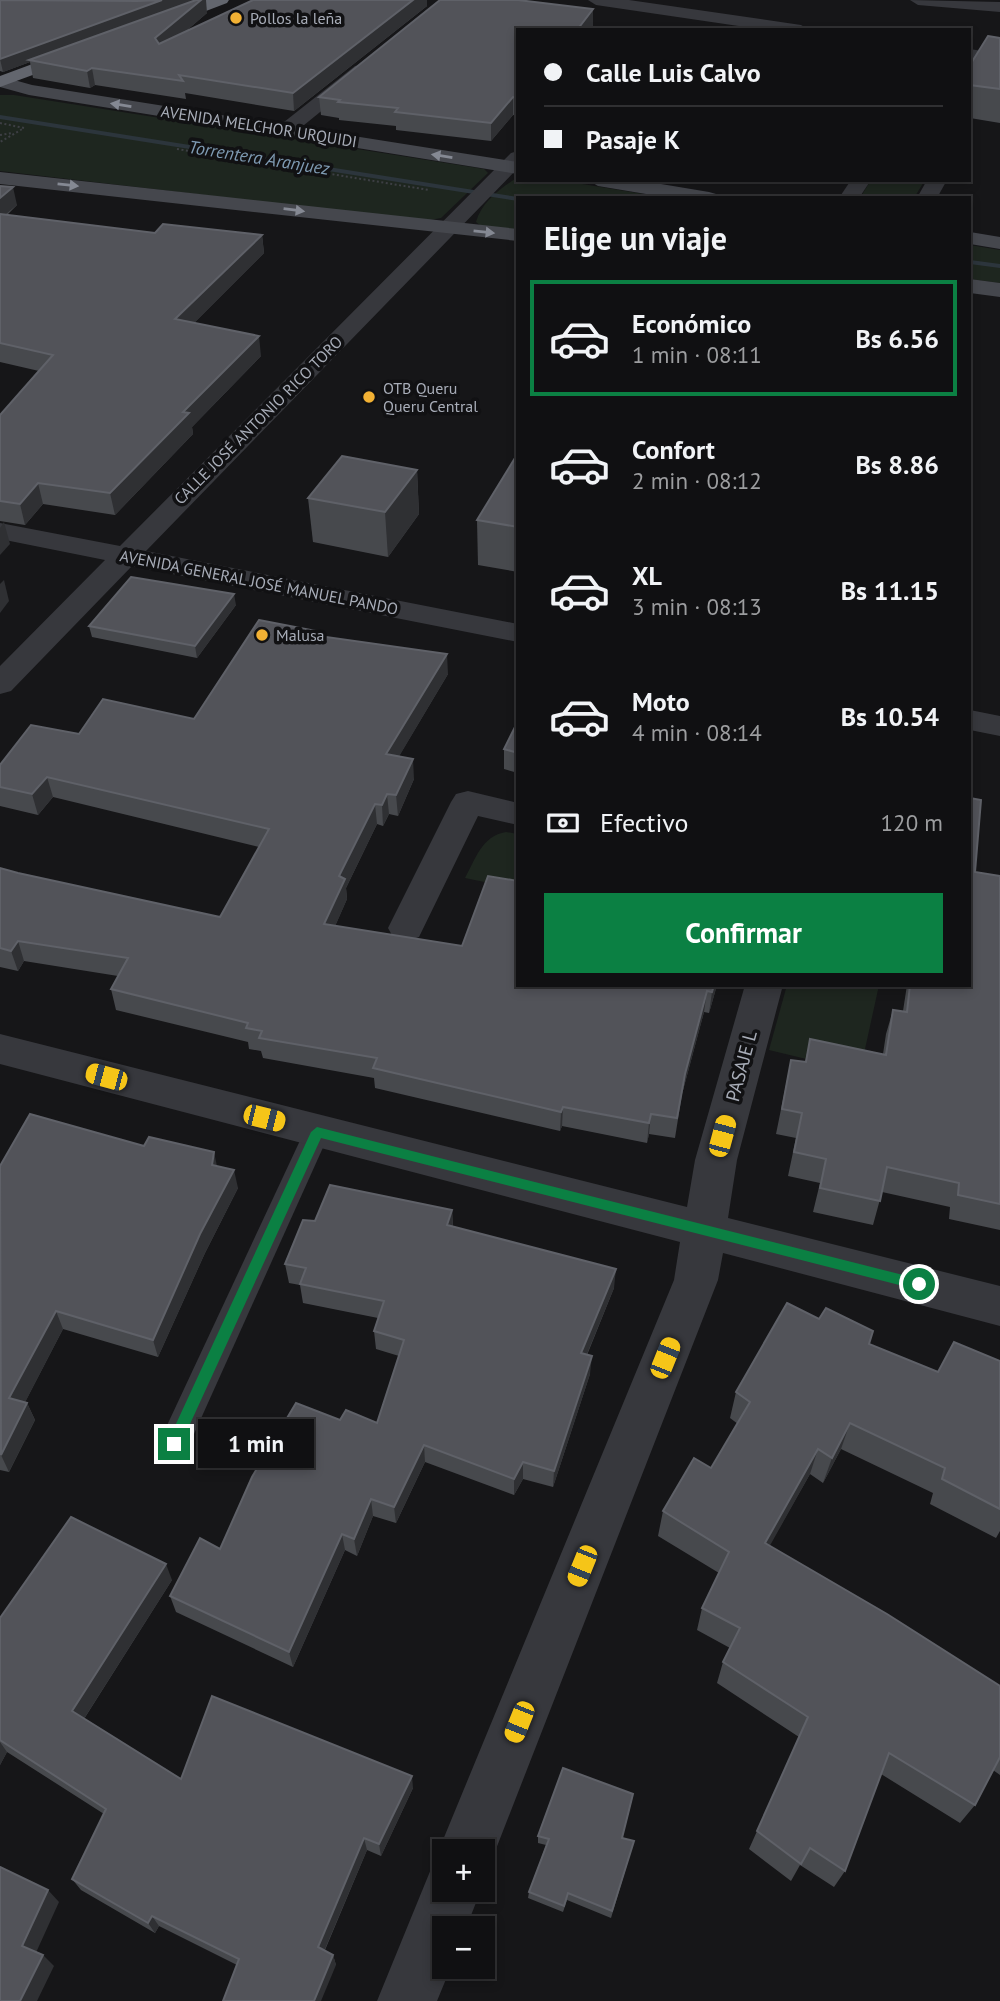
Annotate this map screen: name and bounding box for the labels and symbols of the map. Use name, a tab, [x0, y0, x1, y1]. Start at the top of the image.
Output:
place label: Pollos la leña	[250, 8, 342, 28]
marker: Pollos la leña	[228, 10, 244, 26]
one-way arrow	[110, 99, 132, 110]
street label: AVENIDA MELCHOR URQUIDI	[160, 101, 358, 151]
water label: Torrentera Aranjuez	[187, 135, 332, 180]
one-way arrow	[431, 150, 453, 161]
one-way arrow	[57, 180, 79, 191]
one-way arrow	[283, 205, 305, 216]
one-way arrow	[473, 226, 495, 237]
street label: CALLE JOSÉ ANTONIO RICO TORO	[170, 332, 346, 508]
place label: OTB Queru Queru Central	[383, 378, 478, 416]
marker: OTB Queru Queru Central	[361, 389, 377, 405]
street label: AVENIDA GENERAL JOSÉ MANUEL PANDO	[118, 545, 400, 619]
place label: Malusa	[276, 625, 325, 645]
marker: Malusa	[254, 627, 270, 643]
street label: PASAJE L	[720, 1028, 762, 1104]
car	[83, 1061, 130, 1093]
car	[242, 1103, 287, 1133]
car	[707, 1113, 738, 1159]
route start	[903, 1268, 935, 1300]
car	[648, 1335, 683, 1381]
callout: 1 min	[198, 1420, 314, 1468]
route end	[158, 1428, 190, 1460]
car	[565, 1543, 600, 1589]
car	[502, 1699, 537, 1745]

